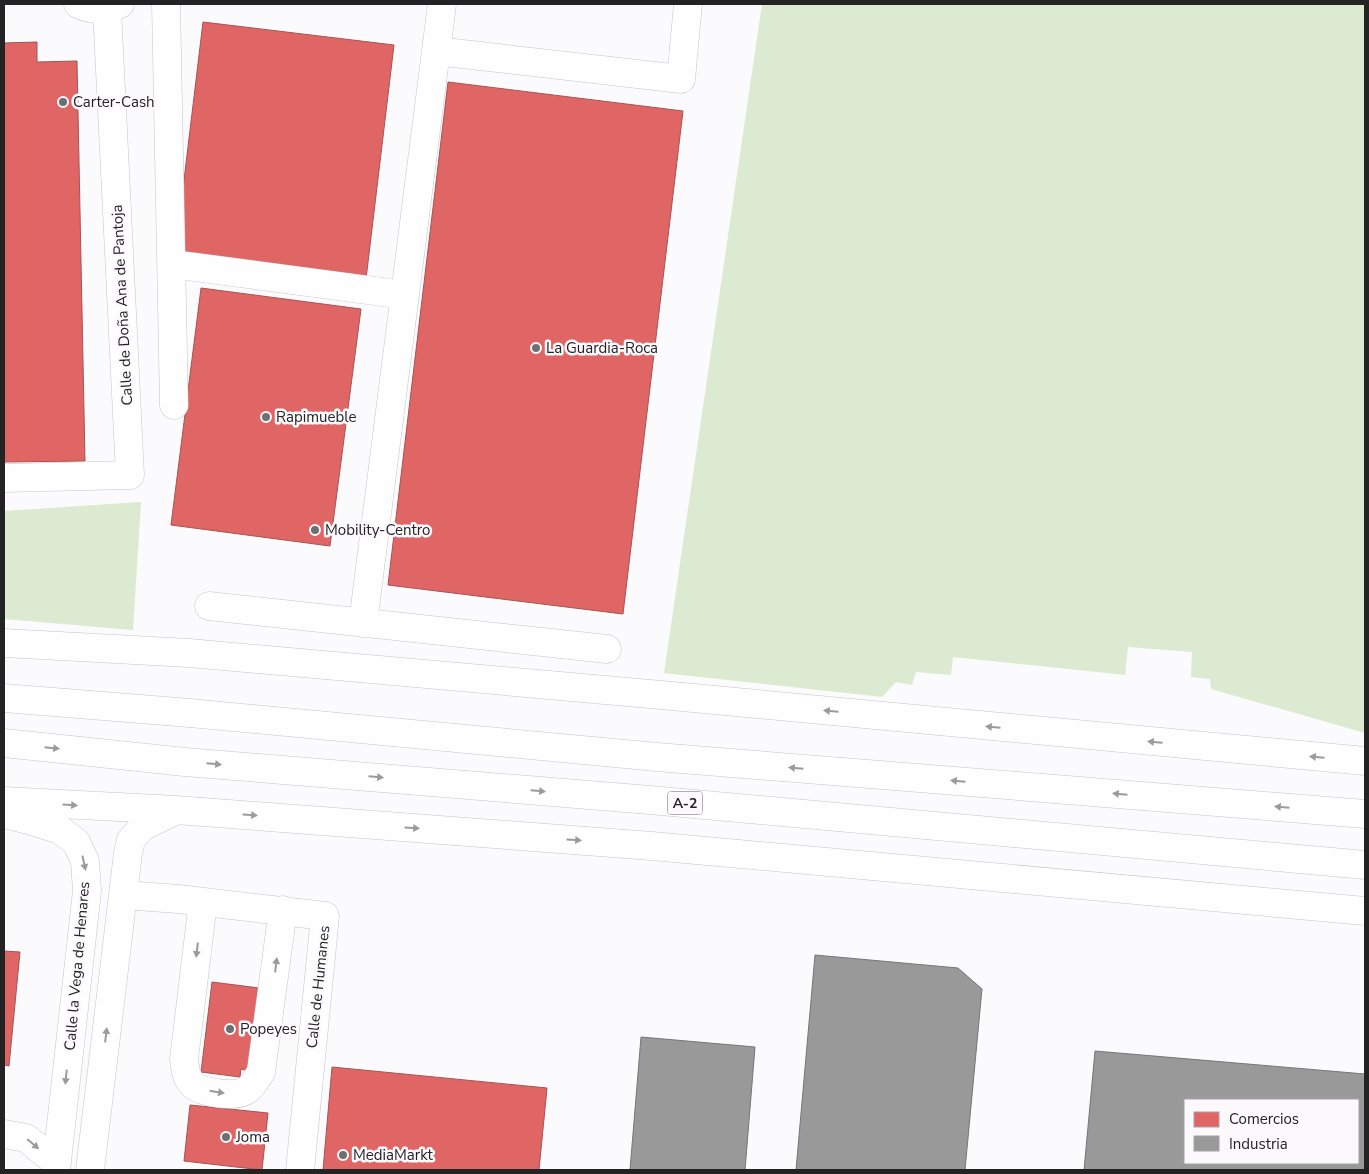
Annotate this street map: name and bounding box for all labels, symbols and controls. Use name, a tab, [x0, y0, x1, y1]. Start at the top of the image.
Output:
place label: Carter-Cash	[73, 92, 155, 112]
marker: Carter-Cash	[57, 96, 69, 108]
street label: Calle de Doña Ana de Pantoja	[107, 204, 137, 406]
place label: La Guardia-Roca	[546, 338, 658, 358]
marker: La Guardia-Roca	[530, 342, 542, 354]
place label: Rapimueble	[276, 407, 357, 427]
marker: Rapimueble	[260, 411, 272, 423]
place label: Mobility-Centro	[325, 520, 430, 540]
marker: Mobility-Centro	[309, 524, 321, 536]
one-way arrow	[823, 707, 839, 715]
one-way arrow	[985, 722, 1001, 730]
one-way arrow	[1147, 737, 1163, 745]
one-way arrow	[45, 744, 61, 752]
one-way arrow	[1308, 753, 1324, 761]
one-way arrow	[206, 760, 222, 768]
one-way arrow	[788, 764, 804, 772]
one-way arrow	[368, 774, 384, 782]
one-way arrow	[950, 777, 966, 785]
one-way arrow	[530, 787, 546, 795]
one-way arrow	[1112, 790, 1128, 798]
road number: A-2	[668, 791, 702, 814]
one-way arrow	[62, 801, 78, 809]
one-way arrow	[1273, 803, 1289, 811]
one-way arrow	[242, 812, 258, 820]
one-way arrow	[404, 824, 420, 832]
one-way arrow	[566, 836, 582, 844]
one-way arrow	[80, 856, 88, 871]
street label: Calle la Vega de Henares	[60, 881, 94, 1051]
street label: Calle de Humanes	[302, 925, 334, 1049]
one-way arrow	[193, 942, 201, 958]
one-way arrow	[272, 957, 280, 973]
place label: Popeyes	[240, 1019, 297, 1039]
marker: Popeyes	[224, 1023, 236, 1035]
one-way arrow	[102, 1027, 110, 1043]
one-way arrow	[62, 1069, 70, 1085]
one-way arrow	[209, 1089, 225, 1097]
legend	[1184, 1099, 1359, 1164]
text: Comercios	[1229, 1109, 1299, 1129]
place label: Joma	[235, 1127, 270, 1147]
marker: Joma	[220, 1131, 232, 1143]
text: Industria	[1229, 1134, 1288, 1154]
one-way arrow	[26, 1138, 39, 1149]
place label: MediaMarkt	[353, 1145, 433, 1165]
marker: MediaMarkt	[337, 1149, 349, 1161]

